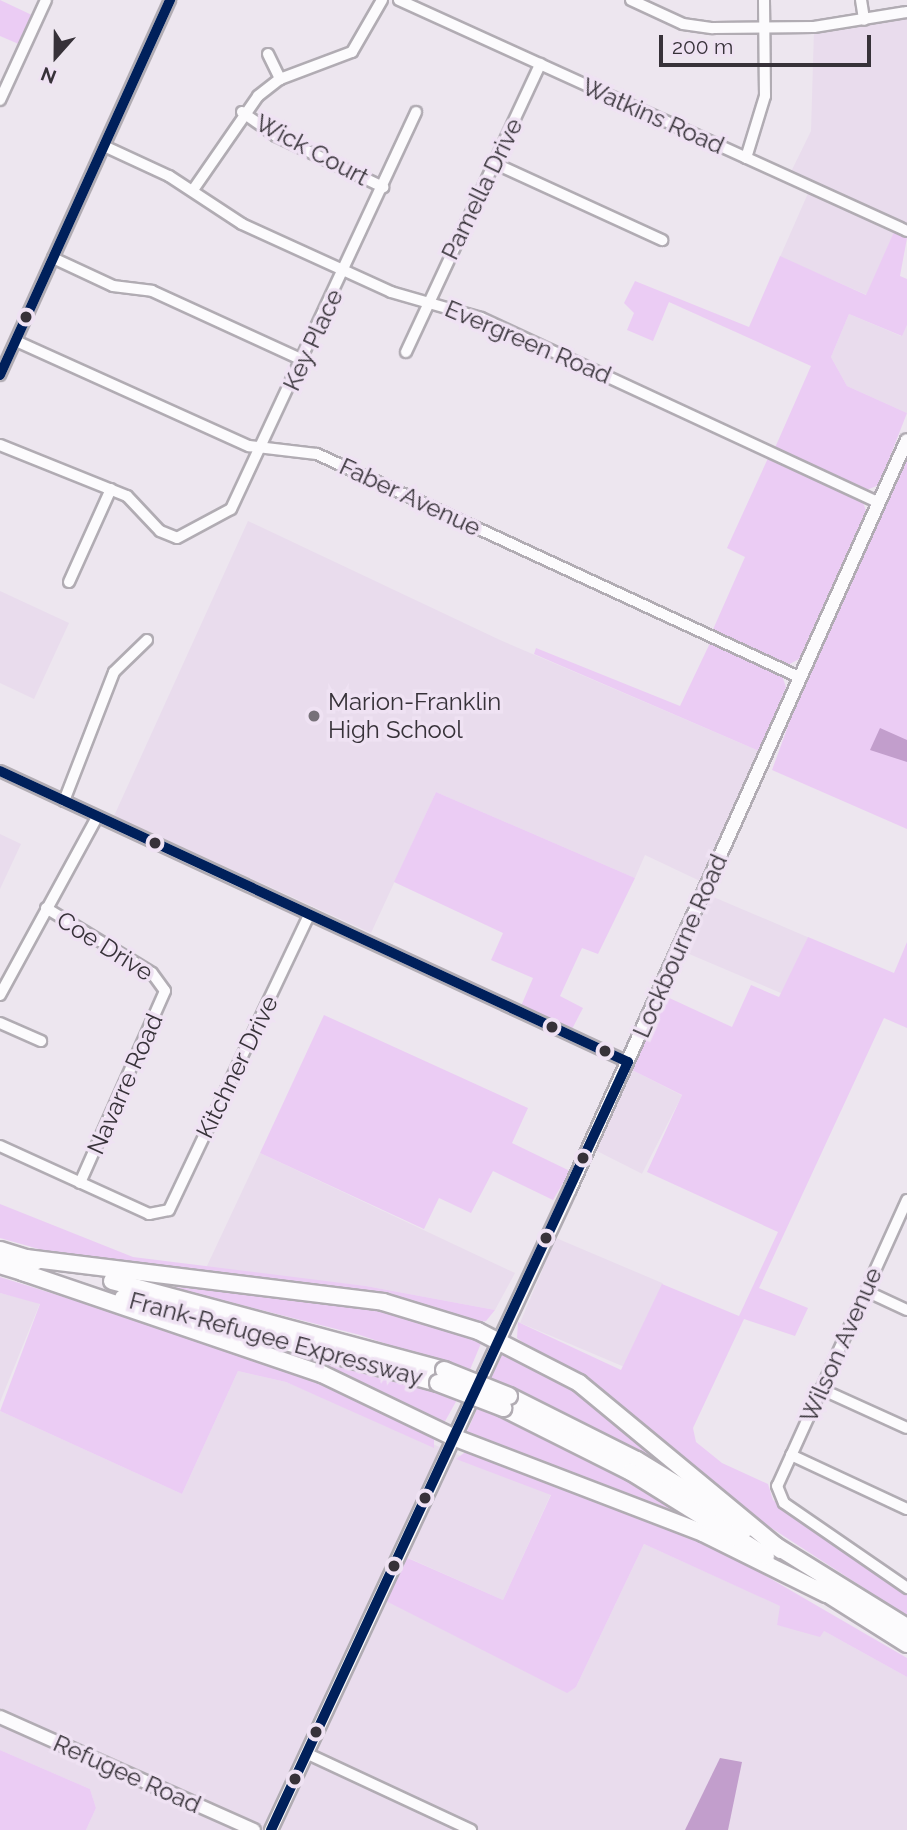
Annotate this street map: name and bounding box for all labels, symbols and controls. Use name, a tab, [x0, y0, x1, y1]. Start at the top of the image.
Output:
north arrow	[21, 21, 91, 91]
scale bar	[662, 21, 874, 65]
text: 200 m	[672, 34, 733, 59]
text: N	[38, 63, 59, 88]
street label: Watkins Road	[578, 72, 728, 160]
street label: Wick Court	[251, 108, 373, 192]
street label: Pamella Drive	[435, 114, 529, 264]
street label: Key Place	[277, 284, 349, 396]
street label: Evergreen Road	[441, 294, 615, 390]
unlabelled marker	[19, 310, 33, 324]
street label: Faber Avenue	[334, 452, 486, 542]
place label: Marion-Franklin High School	[328, 688, 501, 744]
marker: Marion-Franklin High School	[306, 708, 322, 724]
unlabelled marker	[148, 836, 162, 850]
street label: Lockbourne Road	[627, 850, 733, 1042]
street label: Coe Drive	[51, 905, 159, 987]
street label: Kitchner Drive	[190, 991, 284, 1143]
street label: Navarre Road	[81, 1009, 169, 1159]
unlabelled marker	[545, 1020, 559, 1034]
unlabelled marker	[598, 1044, 612, 1058]
unlabelled marker	[576, 1151, 590, 1165]
unlabelled marker	[539, 1231, 553, 1245]
street label: Wilson Avenue	[794, 1263, 888, 1427]
street label: Frank-Refugee Expressway	[126, 1286, 426, 1392]
unlabelled marker	[418, 1491, 432, 1505]
unlabelled marker	[387, 1559, 401, 1573]
unlabelled marker	[309, 1725, 323, 1739]
street label: Refugee Road	[49, 1729, 205, 1819]
unlabelled marker	[288, 1772, 302, 1786]

